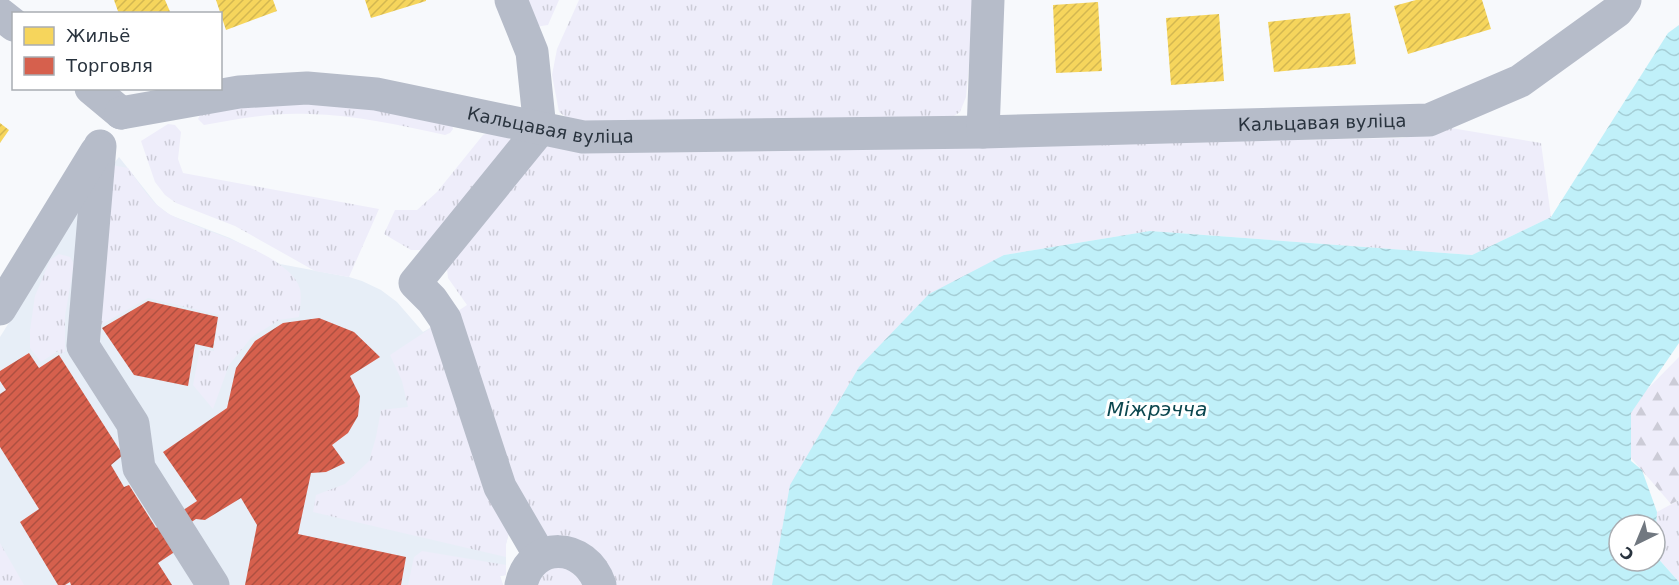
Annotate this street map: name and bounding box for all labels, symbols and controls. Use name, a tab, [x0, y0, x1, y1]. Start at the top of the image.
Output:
legend	[12, 12, 222, 90]
text: Жильё	[66, 25, 130, 46]
text: Торговля	[65, 55, 153, 76]
street label: Кальцавая вуліца	[466, 102, 634, 147]
street label: Кальцавая вуліца	[1238, 110, 1407, 135]
water label: Міжрэчча	[1107, 397, 1207, 421]
north arrow	[1607, 513, 1667, 573]
text: С	[1616, 543, 1638, 565]

